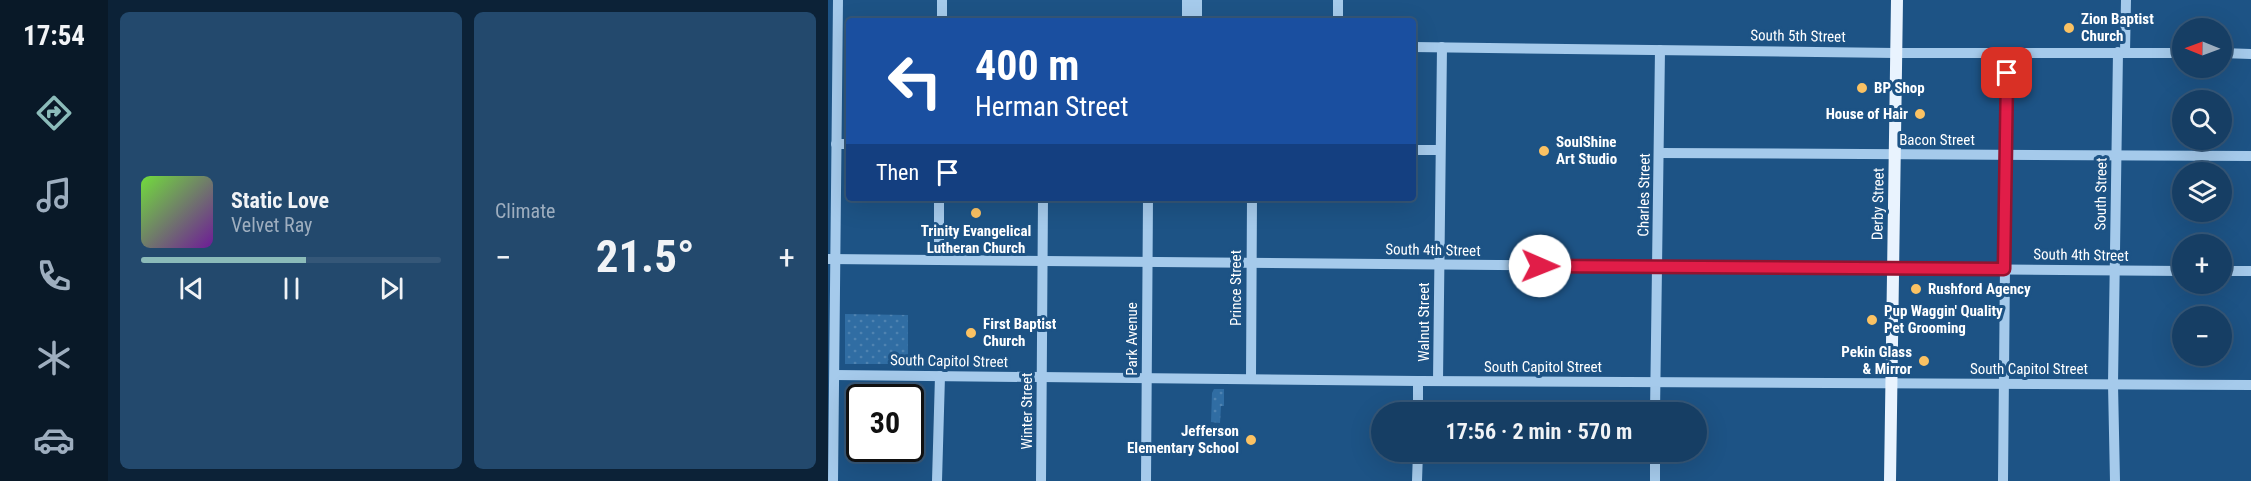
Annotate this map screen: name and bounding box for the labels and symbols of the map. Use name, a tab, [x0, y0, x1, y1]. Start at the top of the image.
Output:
place label: Zion Baptist Church	[2081, 10, 2154, 45]
north arrow	[2172, 18, 2232, 78]
marker: Zion Baptist Church	[2062, 21, 2076, 35]
street label: South 5th Street	[1750, 26, 1846, 46]
pin	[1981, 47, 2032, 98]
place label: BP Shop	[1874, 79, 1925, 97]
marker: BP Shop	[1855, 81, 1869, 95]
place label: House of Hair	[1826, 105, 1908, 123]
marker: House of Hair	[1913, 107, 1927, 121]
street label: Bacon Street	[1899, 131, 1975, 149]
place label: SoulShine Art Studio	[1556, 133, 1617, 168]
marker: SoulShine Art Studio	[1537, 144, 1551, 158]
street label: Charles Street	[1634, 153, 1654, 237]
street label: South Street	[2091, 157, 2111, 231]
street label: Derby Street	[1868, 168, 1888, 240]
marker: Trinity Evangelical Lutheran Church	[969, 206, 983, 220]
place label: Trinity Evangelical Lutheran Church	[921, 222, 1031, 257]
position arrow	[1508, 234, 1572, 298]
street label: South 4th Street	[1385, 240, 1481, 260]
street label: South 4th Street	[2033, 245, 2129, 265]
street label: Prince Street	[1227, 250, 1245, 326]
place label: Rushford Agency	[1928, 280, 2031, 298]
street label: Walnut Street	[1415, 282, 1433, 362]
marker: Rushford Agency	[1909, 282, 1923, 296]
street label: Park Avenue	[1123, 302, 1141, 376]
place label: Pup Waggin' Quality Pet Grooming	[1884, 302, 2003, 337]
marker: Pup Waggin' Quality Pet Grooming	[1865, 313, 1879, 327]
place label: First Baptist Church	[983, 315, 1057, 350]
marker: First Baptist Church	[964, 326, 978, 340]
place label: Pekin Glass & Mirror	[1841, 343, 1912, 378]
street label: South Capitol Street	[890, 351, 1008, 371]
marker: Pekin Glass & Mirror	[1917, 354, 1931, 368]
street label: South Capitol Street	[1484, 358, 1602, 376]
street label: South Capitol Street	[1970, 360, 2088, 378]
street label: Winter Street	[1018, 373, 1036, 449]
speed limit sign: 30	[846, 384, 924, 462]
place label: Jefferson Elementary School	[1127, 422, 1239, 457]
marker: Jefferson Elementary School	[1244, 433, 1258, 447]

